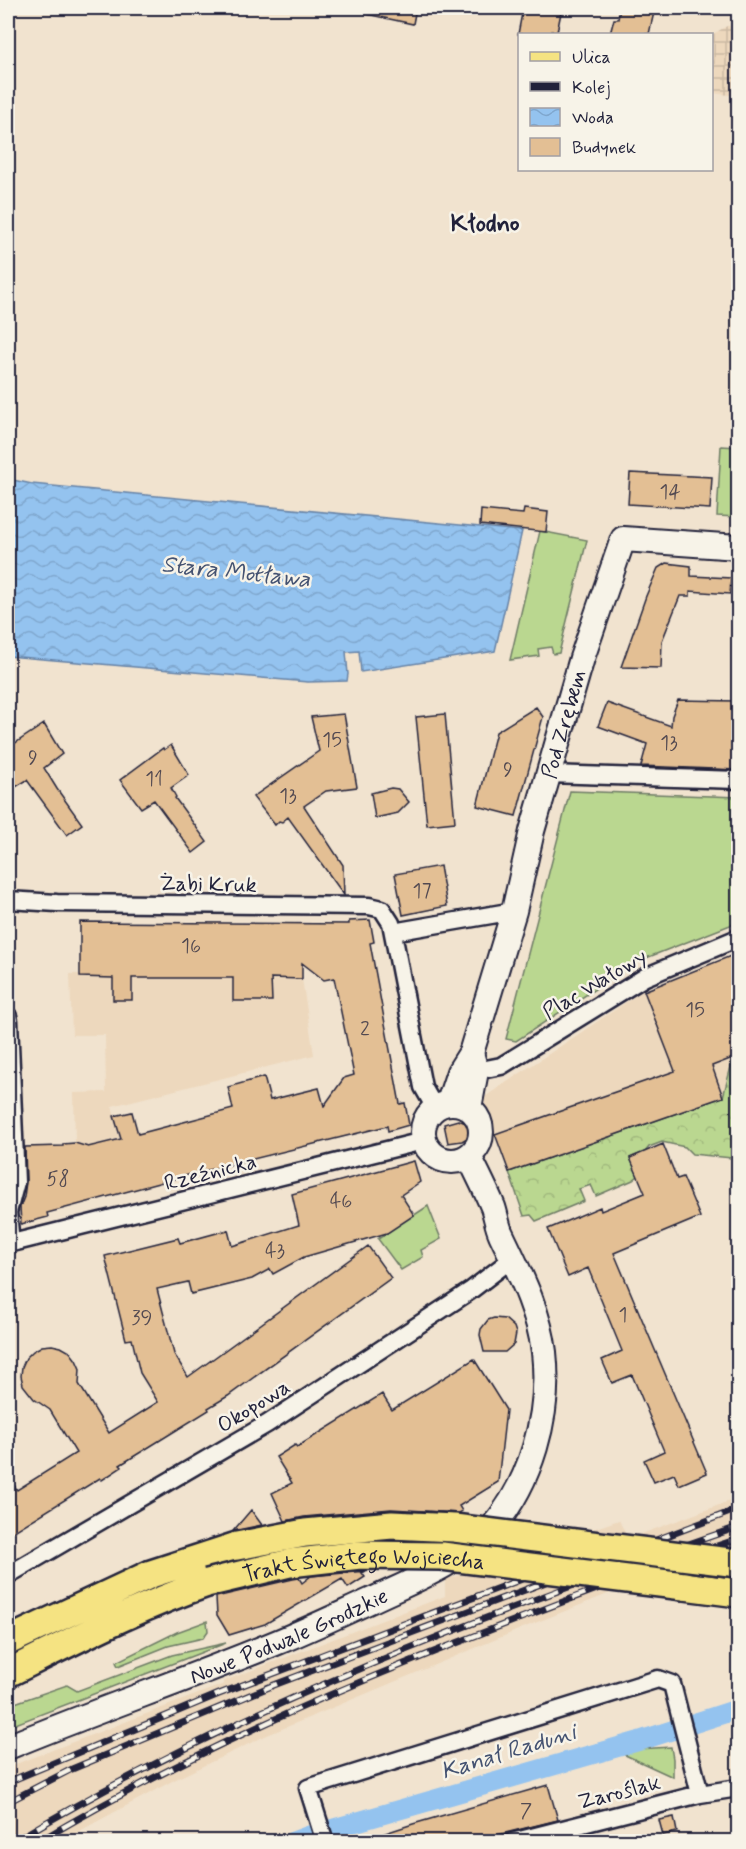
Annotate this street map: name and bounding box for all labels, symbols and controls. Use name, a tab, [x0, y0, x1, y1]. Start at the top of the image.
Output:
legend	[518, 33, 713, 171]
text: Ulica	[572, 46, 611, 70]
text: Kolej	[572, 76, 610, 100]
text: Woda	[572, 106, 614, 130]
text: Budynek	[572, 136, 636, 160]
district label: Kłodno	[451, 209, 520, 240]
house number: 14	[659, 479, 681, 506]
water label: Stara Motława	[160, 549, 312, 596]
street label: Pod Zrębem	[536, 667, 594, 782]
house number: 15	[322, 727, 342, 754]
house number: 13	[660, 730, 678, 757]
house number: 9	[28, 745, 38, 772]
house number: 9	[503, 757, 513, 784]
house number: 11	[145, 766, 163, 793]
house number: 13	[279, 783, 297, 810]
street label: Żabi Kruk	[159, 870, 257, 900]
house number: 17	[413, 878, 432, 905]
house number: 16	[181, 933, 201, 960]
street label: Plac Wałowy	[538, 943, 652, 1027]
house number: 15	[685, 997, 705, 1024]
house number: 2	[360, 1016, 370, 1043]
street label: Rzeźnicka	[161, 1148, 260, 1198]
house number: 58	[47, 1166, 69, 1193]
house number: 46	[330, 1188, 352, 1215]
house number: 43	[265, 1238, 285, 1265]
house number: 1	[619, 1302, 627, 1329]
house number: 39	[132, 1305, 152, 1332]
street label: Okopowa	[212, 1373, 296, 1440]
street label: Trakt Świętego Wojciecha	[240, 1543, 486, 1590]
street label: Nowe Podwale Grodzkie	[186, 1582, 393, 1692]
water label: Kanał Raduni	[437, 1716, 583, 1788]
street label: Zaroślak	[575, 1769, 664, 1817]
house number: 7	[520, 1798, 532, 1825]

